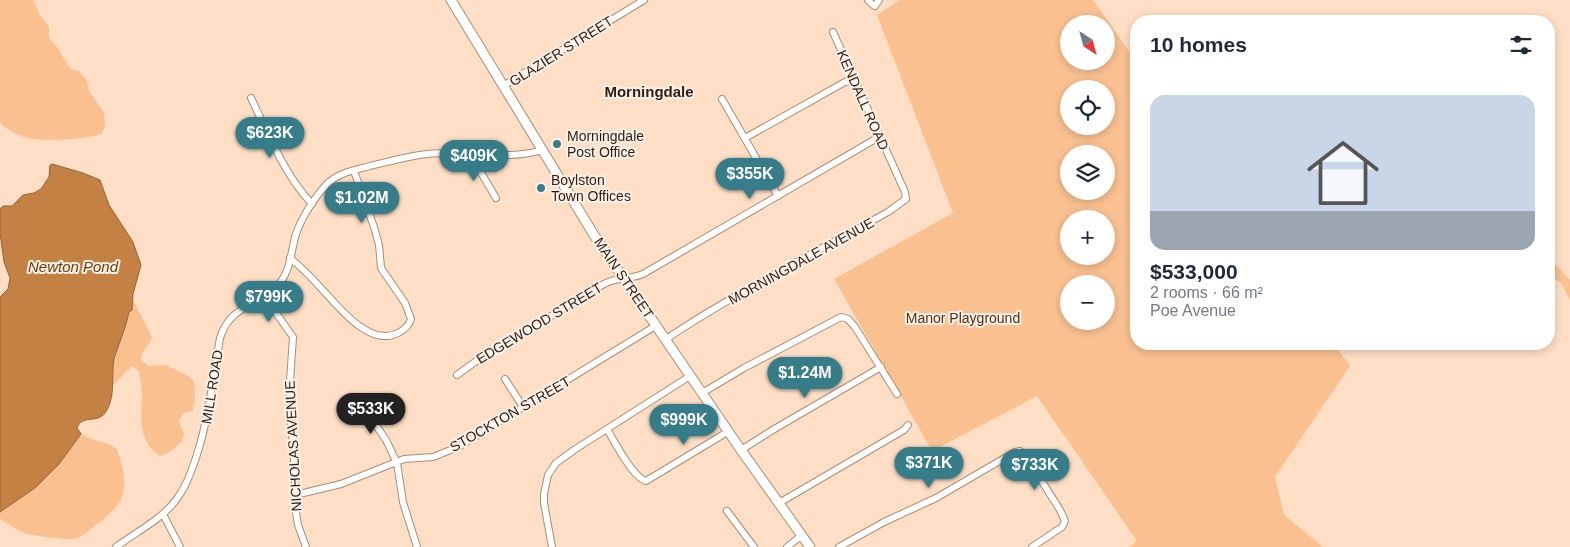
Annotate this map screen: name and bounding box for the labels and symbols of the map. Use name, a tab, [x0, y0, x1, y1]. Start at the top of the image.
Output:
street label: GLAZIER STREET	[506, 12, 616, 89]
north arrow	[1060, 15, 1115, 70]
street label: KENDALL ROAD	[834, 48, 892, 152]
district label: Morningdale	[604, 83, 694, 100]
pin: $623K	[235, 116, 305, 159]
place label: Morningdale Post Office	[567, 128, 644, 160]
marker: Morningdale Post Office	[551, 138, 563, 150]
pin: $409K	[439, 140, 509, 182]
pin: $355K	[715, 158, 785, 200]
place label: Boylston Town Offices	[551, 172, 631, 204]
pin: $1.02M	[321, 182, 403, 224]
marker: Boylston Town Offices	[535, 182, 547, 194]
street label: MORNINGDALE AVENUE	[725, 214, 877, 308]
street label: MAIN STREET	[591, 235, 657, 322]
water label: Newton Pond	[28, 258, 119, 275]
street label: EDGEWOOD STREET	[473, 279, 605, 367]
pin: $799K	[234, 280, 304, 323]
park label: Manor Playground	[906, 310, 1020, 326]
street label: MILL ROAD	[198, 349, 226, 425]
pin: $1.24M	[764, 356, 846, 399]
street label: STOCKTON STREET	[447, 373, 573, 455]
street label: NICHOLAS AVENUE	[282, 380, 304, 512]
pin: $533K	[336, 392, 406, 435]
pin: $999K	[649, 404, 719, 446]
pin: $371K	[894, 446, 964, 489]
pin: $733K	[1000, 448, 1070, 491]

